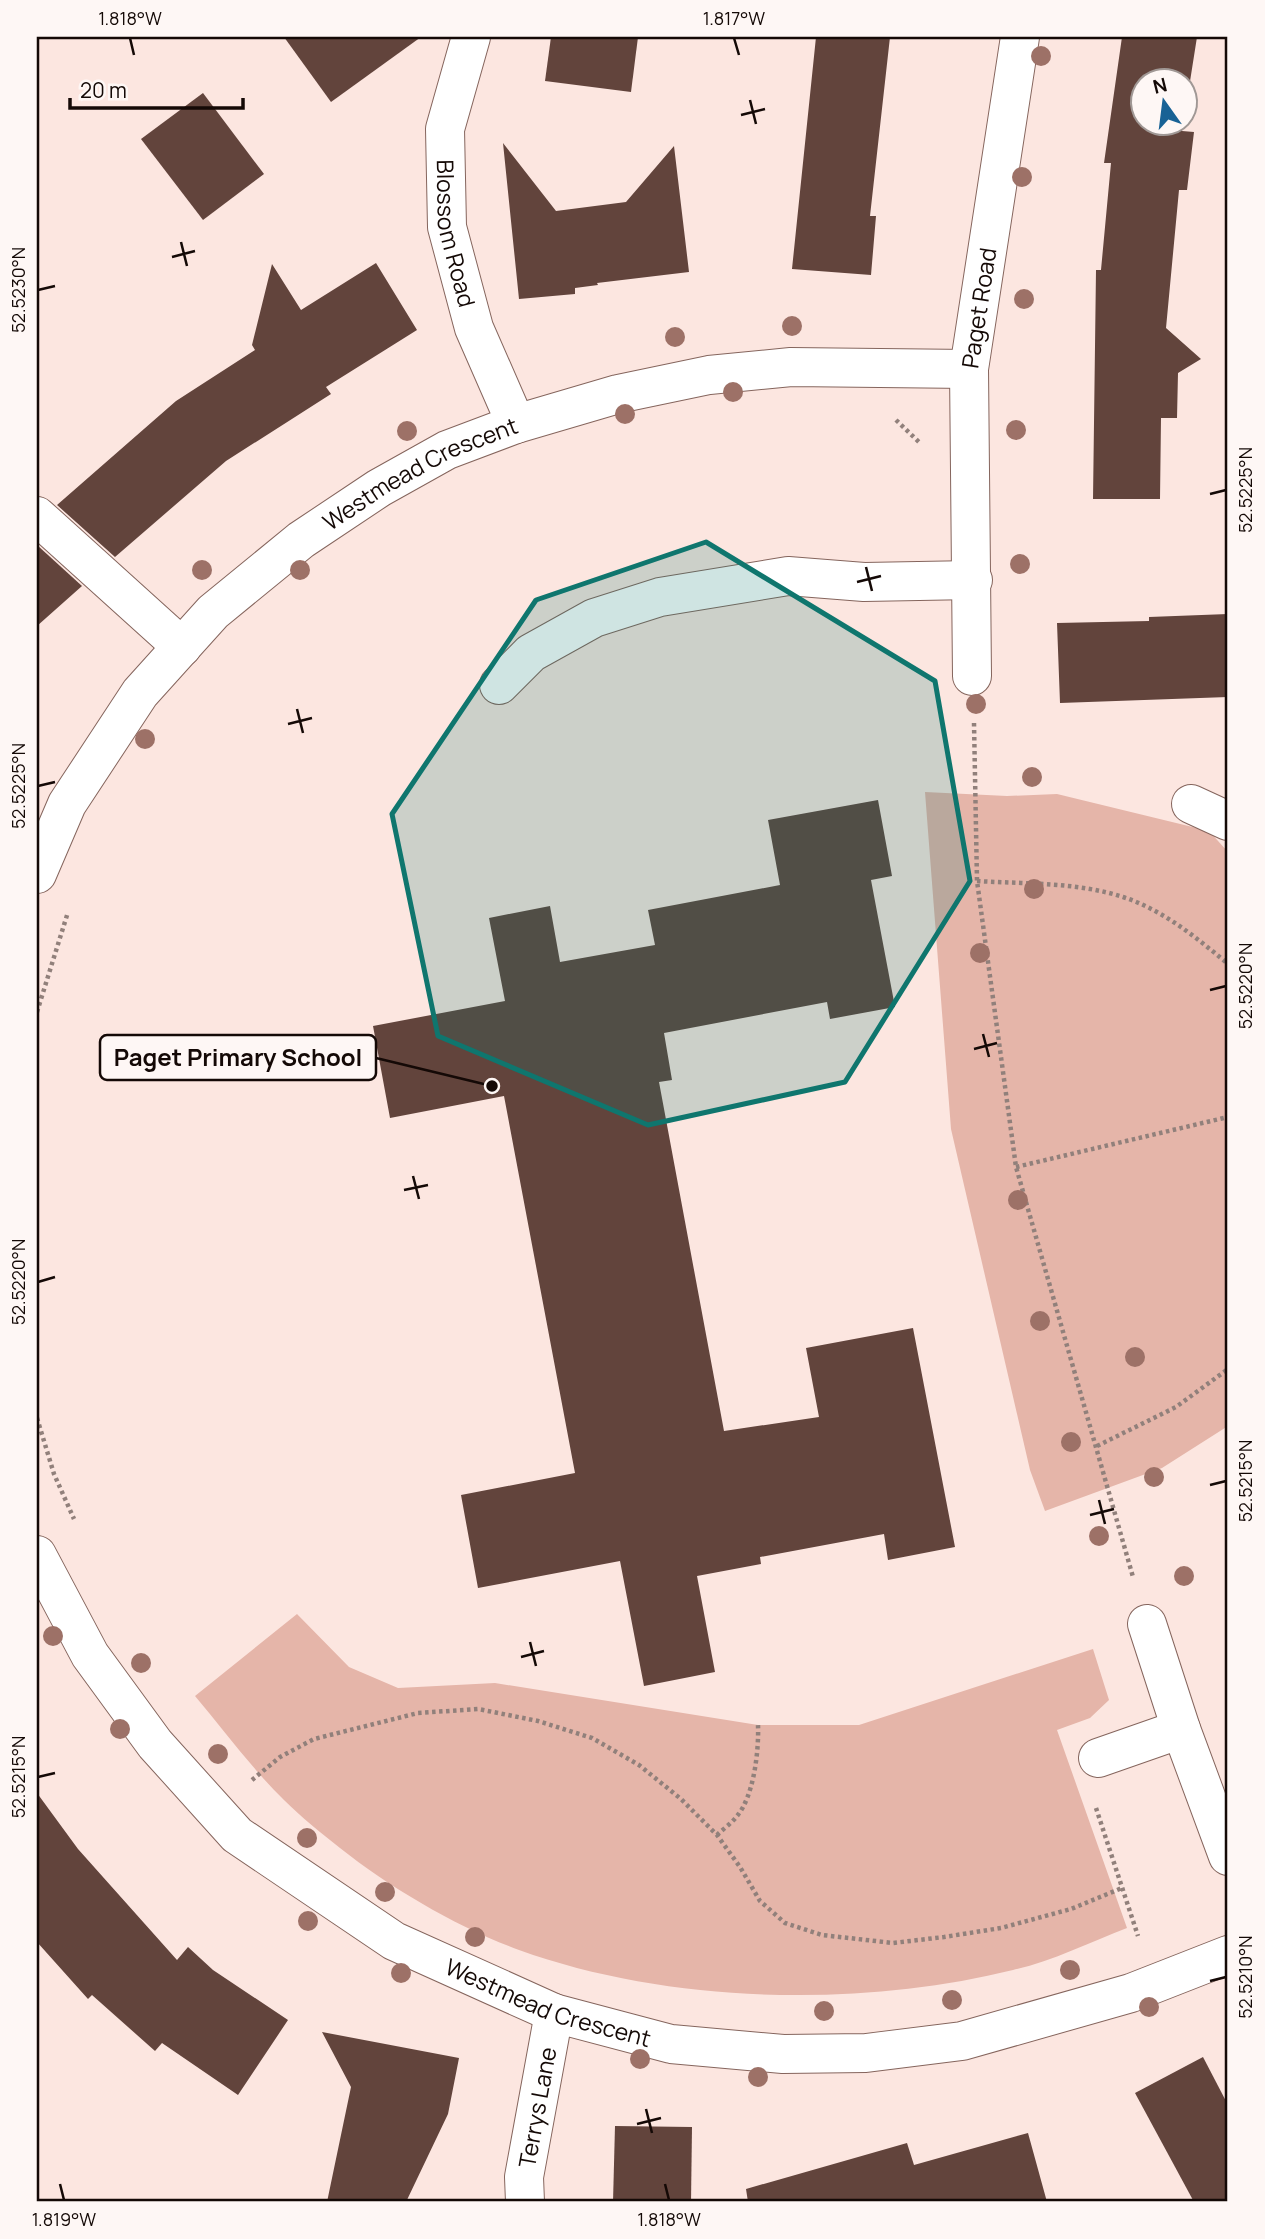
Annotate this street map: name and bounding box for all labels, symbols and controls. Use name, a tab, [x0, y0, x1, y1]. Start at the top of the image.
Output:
text: 1.818°W	[98, 6, 162, 30]
text: 1.817°W	[703, 6, 765, 30]
scale bar	[70, 66, 243, 110]
north arrow	[1128, 66, 1198, 136]
text: N	[1150, 71, 1170, 100]
text: 20 m	[80, 76, 127, 104]
street label: Blossom Road	[430, 159, 484, 310]
street label: Paget Road	[953, 245, 1003, 370]
text: 52.5230°N	[6, 247, 30, 333]
street label: Westmead Crescent	[316, 409, 522, 537]
text: 52.5225°N	[1233, 447, 1257, 533]
text: 52.5225°N	[6, 743, 30, 829]
text: 52.5220°N	[1233, 943, 1257, 1029]
callout: Paget Primary School	[100, 1035, 376, 1080]
text: Paget Primary School	[114, 1040, 362, 1073]
text: 52.5220°N	[6, 1239, 30, 1325]
text: 52.5215°N	[1233, 1440, 1257, 1522]
text: 52.5215°N	[6, 1736, 30, 1818]
text: 52.5210°N	[1233, 1935, 1257, 2019]
street label: Westmead Crescent	[440, 1950, 655, 2054]
street label: Terrys Lane	[510, 2044, 564, 2170]
text: 1.819°W	[32, 2207, 96, 2231]
text: 1.818°W	[637, 2207, 701, 2231]

